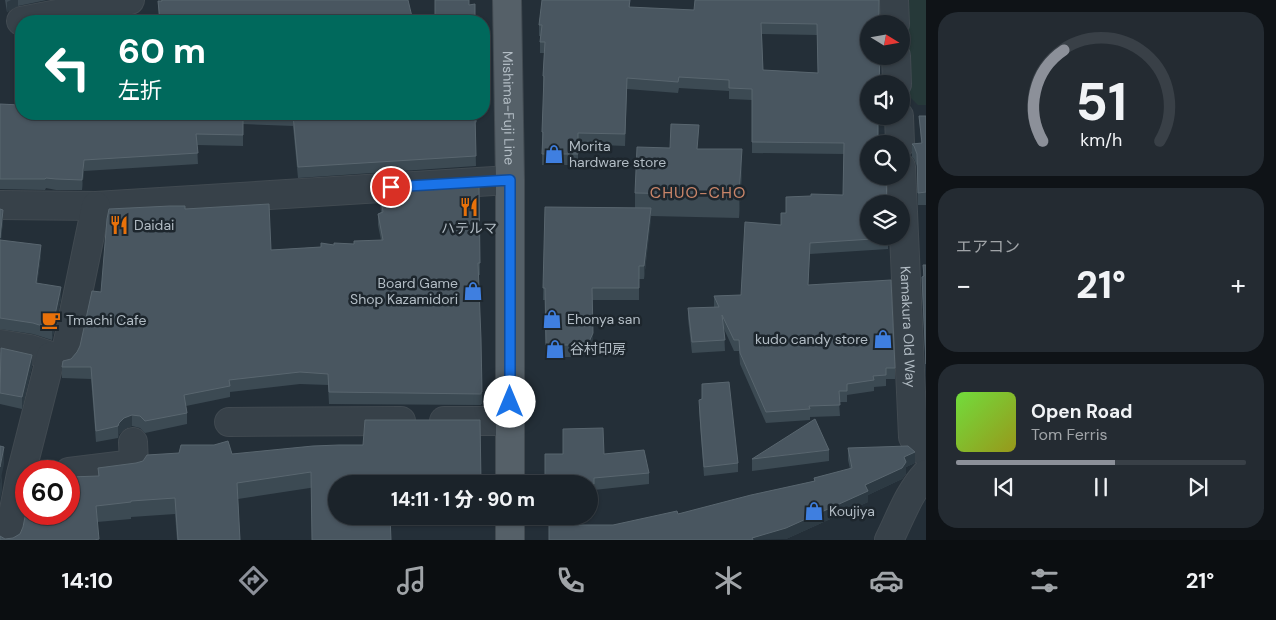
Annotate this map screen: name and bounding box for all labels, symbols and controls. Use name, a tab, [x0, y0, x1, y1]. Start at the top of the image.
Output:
north arrow	[860, 15, 910, 65]
map controls	[860, 15, 910, 245]
text: 60 m	[118, 28, 206, 74]
icon: left	[35, 35, 100, 100]
street label: Mishima-Fuji Line	[499, 51, 519, 165]
text: 51	[1075, 68, 1127, 136]
button: sound	[860, 75, 910, 125]
text: 左折	[118, 76, 162, 105]
text: km/h	[1080, 128, 1122, 152]
button: search	[860, 135, 910, 185]
place label: Morita hardware store	[569, 137, 666, 171]
shop icon: Morita hardware store	[543, 143, 565, 165]
pin	[370, 166, 412, 208]
icon: arrive	[377, 173, 405, 201]
district label: CHUO-CHO	[650, 182, 746, 203]
button: layers	[860, 195, 910, 245]
restaurant icon: ハテルマ	[458, 196, 480, 218]
restaurant icon: Daidai	[108, 214, 130, 236]
place label: Daidai	[134, 216, 174, 234]
place label: ハテルマ	[441, 219, 497, 237]
text: エアコン	[956, 236, 1020, 257]
text: 21°	[1076, 260, 1126, 310]
street label: Kamakura Old Way	[896, 266, 920, 388]
text: −	[956, 267, 971, 304]
text: +	[1231, 267, 1246, 304]
place label: Board Game Shop Kazamidori	[350, 274, 458, 308]
shop icon: Board Game Shop Kazamidori	[462, 280, 484, 302]
shop icon: Ehonya san	[541, 308, 563, 330]
cafe icon: Tmachi Cafe	[40, 309, 62, 331]
place label: Ehonya san	[567, 310, 640, 328]
place label: Tmachi Cafe	[66, 311, 146, 329]
shop icon: kudo candy store	[872, 328, 894, 350]
place label: kudo candy store	[755, 330, 868, 348]
shop icon: 谷村印房	[544, 338, 566, 360]
place label: 谷村印房	[570, 340, 626, 358]
position arrow	[483, 375, 535, 427]
text: Open Road	[1031, 399, 1133, 424]
text: Tom Ferris	[1031, 424, 1108, 445]
speed limit sign: 60	[15, 460, 80, 525]
icon: previous	[990, 473, 1018, 501]
icon: pause	[1087, 473, 1115, 501]
icon: next	[1184, 473, 1212, 501]
text: 14:11 · 1 分 · 90 m	[391, 487, 535, 512]
shop icon: Koujiya	[803, 500, 825, 522]
place label: Koujiya	[829, 502, 875, 520]
icon: directions	[236, 563, 271, 598]
icon: music	[394, 563, 429, 598]
icon: phone	[553, 563, 588, 598]
icon: climate	[711, 563, 746, 598]
icon: car	[869, 563, 904, 598]
icon: filters	[1027, 563, 1062, 598]
text: 14:10	[62, 566, 113, 595]
text: 21°	[1186, 566, 1214, 595]

